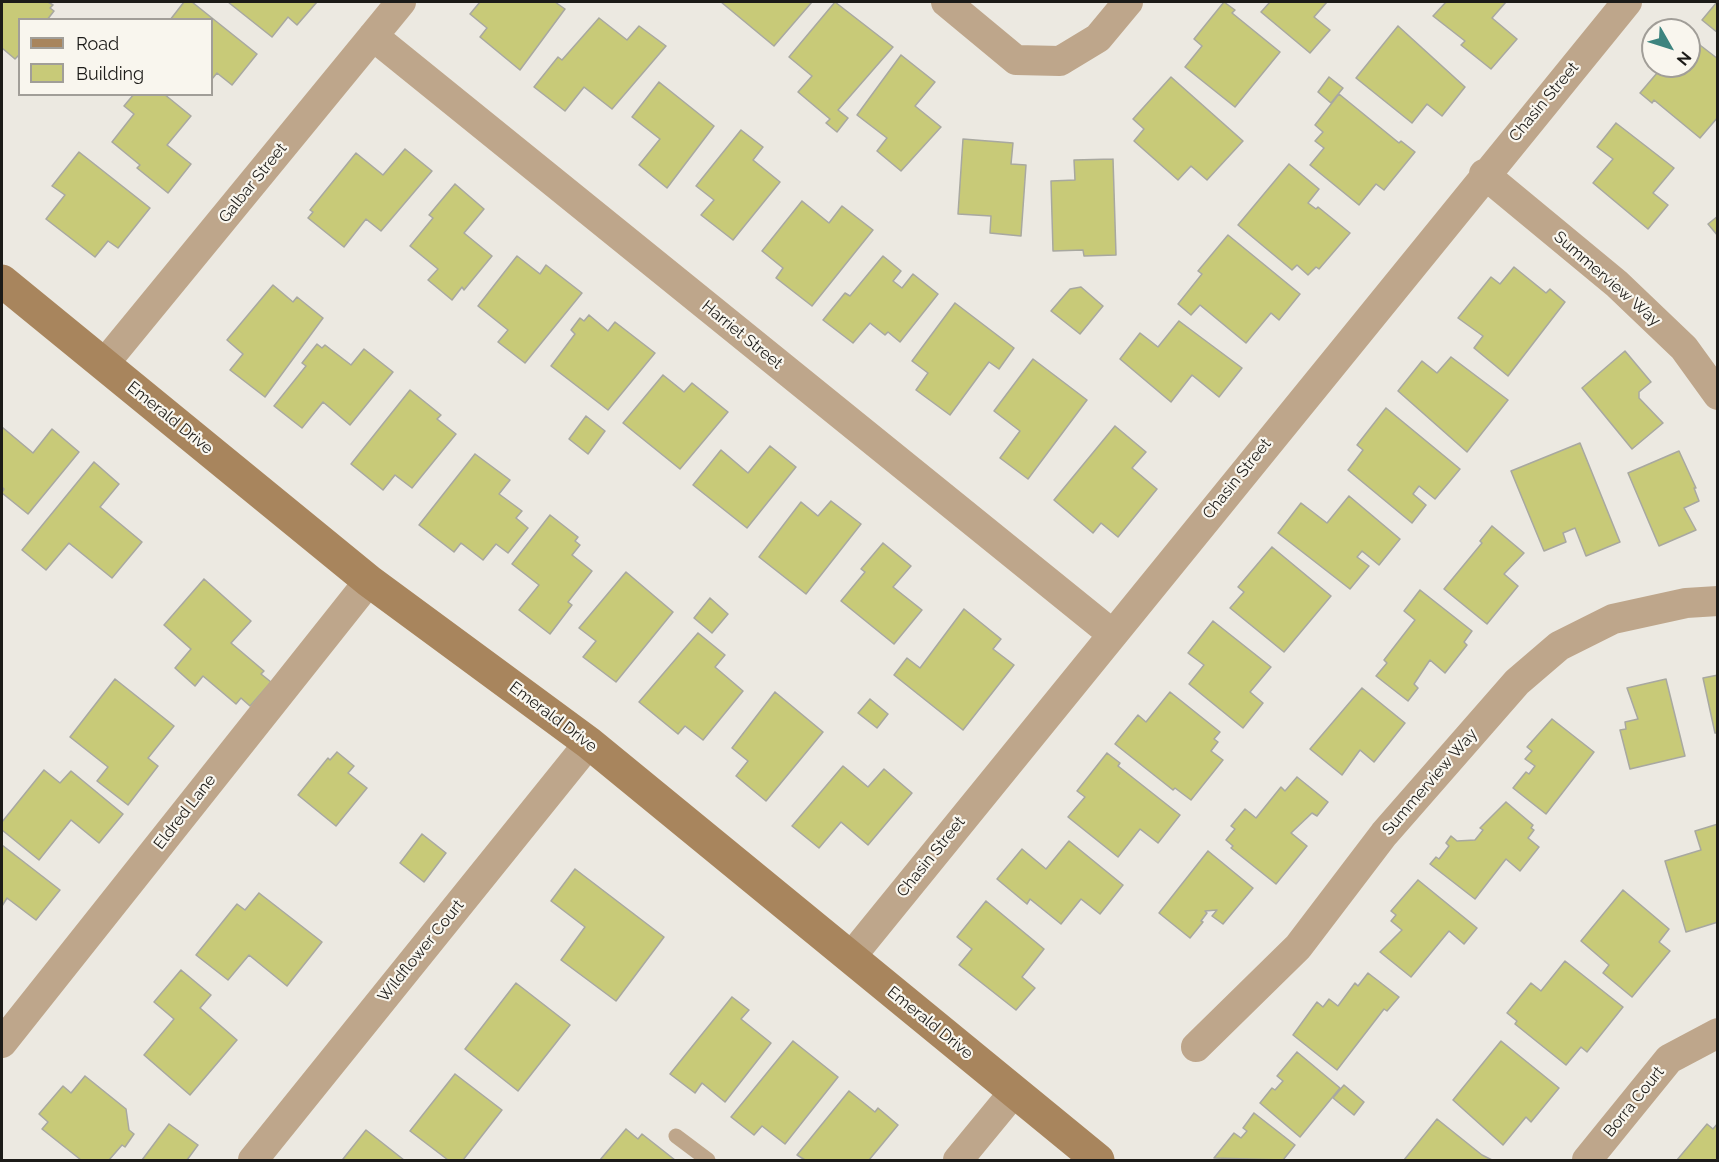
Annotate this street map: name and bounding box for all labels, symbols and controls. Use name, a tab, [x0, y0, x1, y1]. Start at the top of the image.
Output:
legend	[18, 18, 213, 96]
north arrow	[1641, 18, 1701, 78]
text: Road	[76, 33, 119, 54]
text: N	[1673, 48, 1695, 69]
street label: Chasin Street	[1505, 58, 1583, 146]
text: Building	[76, 63, 144, 84]
street label: Galbar Street	[215, 139, 291, 227]
street label: Summerview Way	[1550, 227, 1664, 331]
street label: Harriet Street	[698, 297, 786, 373]
street label: Emerald Drive	[123, 378, 217, 458]
street label: Chasin Street	[1199, 435, 1275, 523]
street label: Emerald Drive	[505, 678, 601, 756]
street label: Summerview Way	[1378, 725, 1482, 839]
street label: Eldred Lane	[150, 771, 220, 853]
street label: Chasin Street	[893, 813, 969, 901]
street label: Wildflower Court	[374, 896, 468, 1006]
street label: Emerald Drive	[883, 983, 977, 1063]
street label: Borra Court	[1600, 1063, 1668, 1141]

